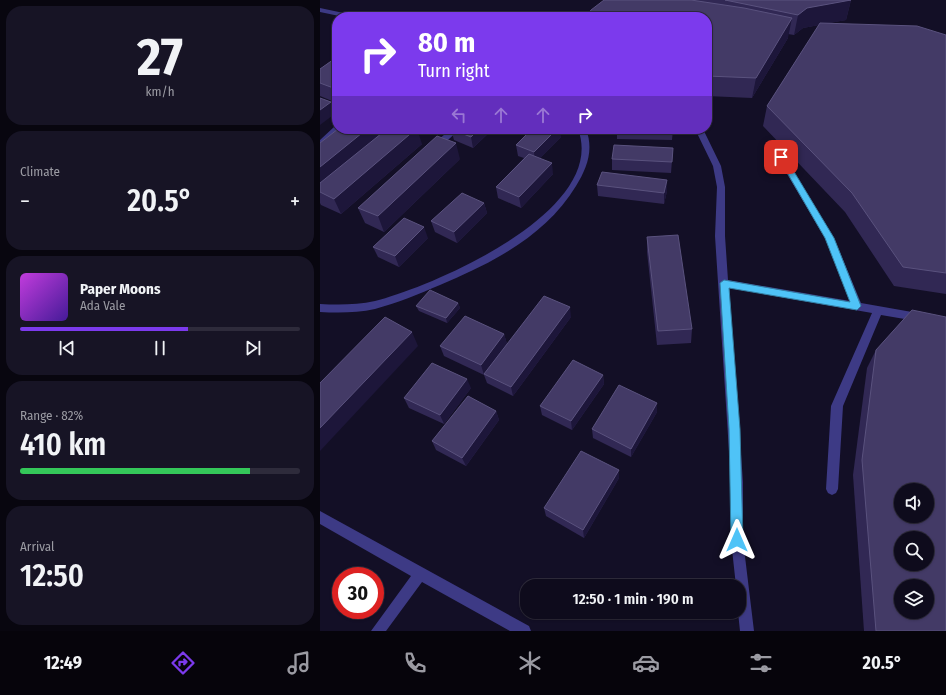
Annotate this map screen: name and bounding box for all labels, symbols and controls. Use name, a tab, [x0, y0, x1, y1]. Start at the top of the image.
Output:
text: 27	[137, 26, 183, 89]
text: 80 m	[418, 26, 475, 59]
icon: right	[352, 28, 404, 80]
text: Turn right	[418, 60, 490, 82]
text: km/h	[146, 84, 175, 99]
icon: left	[448, 104, 470, 126]
icon: ahead	[490, 104, 512, 126]
icon: ahead	[532, 104, 554, 126]
icon: right	[574, 104, 596, 126]
pin	[764, 140, 798, 174]
icon: arrive	[770, 146, 792, 168]
text: Climate	[20, 164, 60, 179]
text: 20.5°	[127, 183, 193, 219]
text: −	[20, 188, 30, 215]
text: +	[290, 188, 300, 215]
text: Paper Moons	[80, 280, 161, 298]
text: Ada Vale	[80, 298, 125, 313]
icon: previous	[56, 337, 78, 359]
icon: pause	[149, 337, 171, 359]
icon: next	[242, 337, 264, 359]
text: Range · 82%	[20, 408, 83, 423]
text: 410 km	[20, 427, 106, 463]
map controls	[894, 483, 934, 619]
button: sound	[894, 483, 934, 523]
position arrow	[716, 519, 758, 561]
button: search	[894, 531, 934, 571]
text: Arrival	[20, 539, 54, 554]
text: 12:50	[20, 558, 84, 594]
speed limit sign: 30	[332, 567, 384, 619]
button: layers	[894, 579, 934, 619]
text: 12:50 · 1 min · 190 m	[573, 590, 694, 608]
icon: directions	[169, 649, 197, 677]
icon: music	[285, 649, 313, 677]
icon: phone	[401, 649, 429, 677]
icon: climate	[516, 649, 544, 677]
icon: car	[632, 649, 660, 677]
icon: filters	[747, 649, 775, 677]
text: 12:49	[44, 652, 82, 674]
text: 20.5°	[863, 652, 902, 674]

